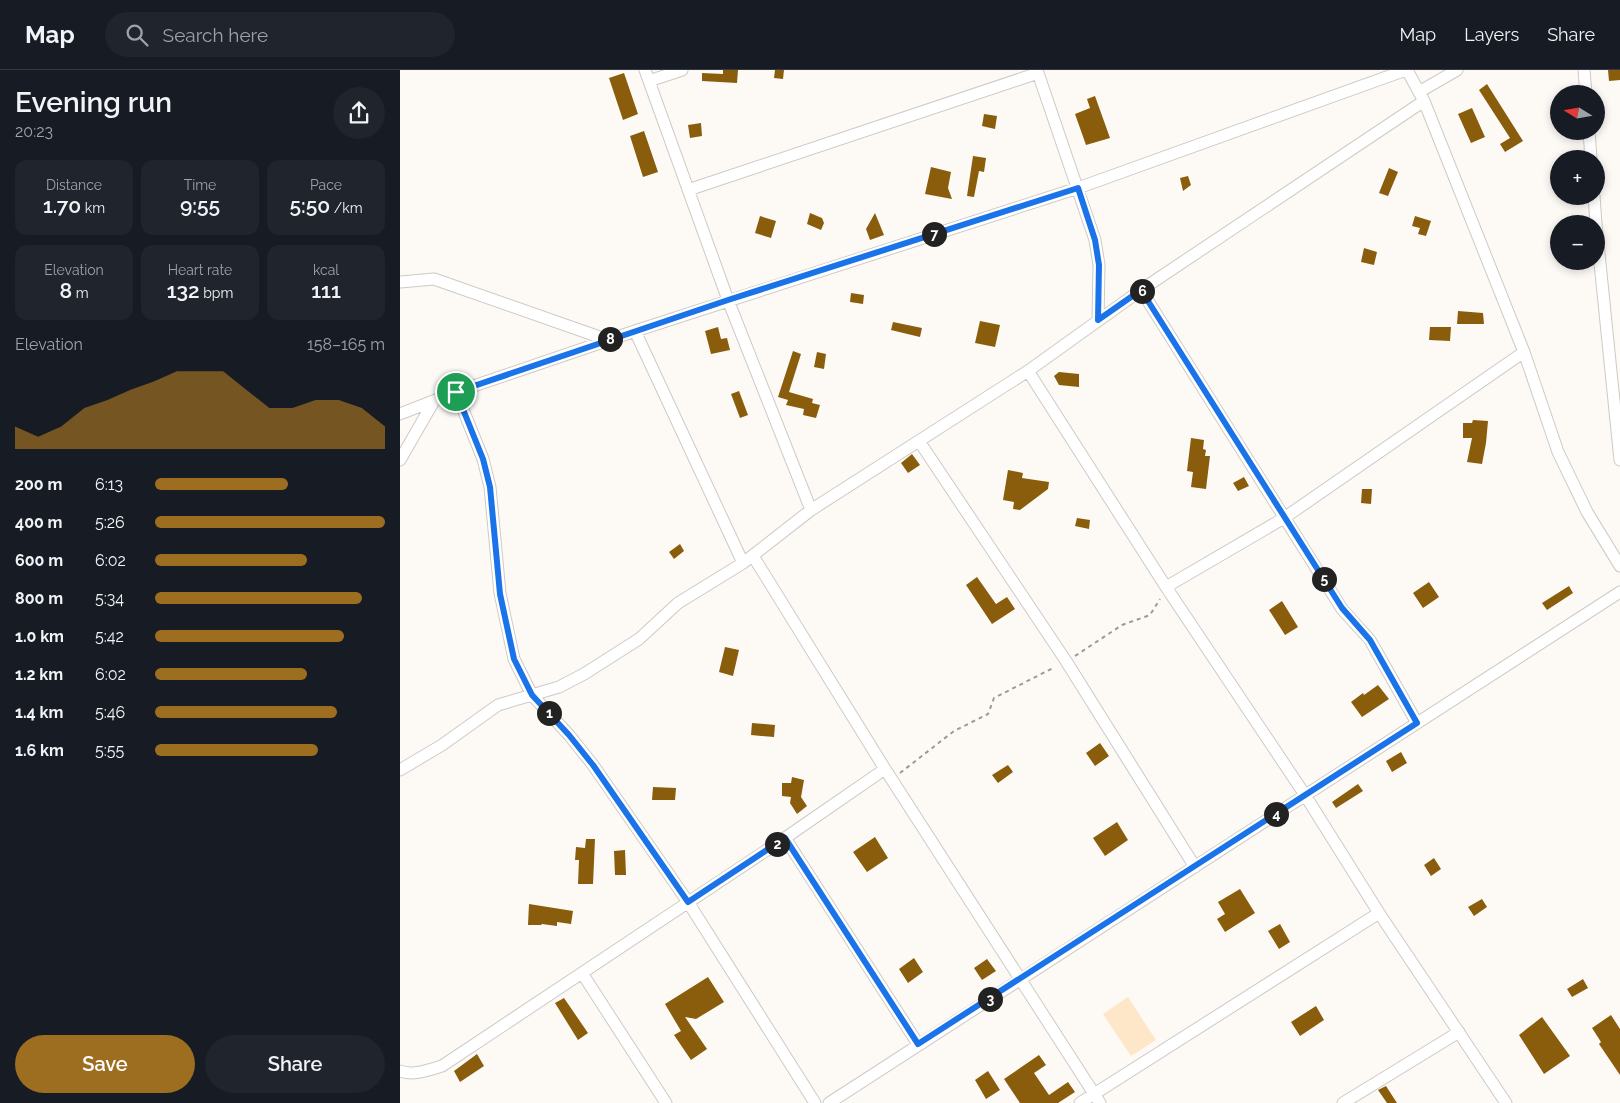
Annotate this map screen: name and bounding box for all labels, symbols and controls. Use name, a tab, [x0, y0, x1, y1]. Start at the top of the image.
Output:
search box	[105, 12, 455, 57]
text: Map	[25, 20, 75, 49]
icon: search	[123, 21, 151, 49]
text: Search here	[163, 24, 268, 46]
text: Map	[1400, 24, 1436, 45]
text: Layers	[1464, 24, 1519, 45]
text: Share	[1547, 24, 1595, 45]
north arrow	[1550, 85, 1605, 140]
map controls	[1550, 85, 1605, 270]
text: Evening run	[15, 86, 172, 119]
button: share	[333, 87, 385, 139]
text: 20:23	[15, 122, 53, 141]
button: +	[1550, 150, 1605, 205]
text: Distance	[46, 177, 102, 193]
text: Time	[184, 177, 216, 193]
text: Pace	[310, 177, 342, 193]
text: 1.70	[43, 193, 81, 218]
text: 9:55	[180, 193, 220, 218]
text: 5:50	[289, 193, 330, 218]
text: km	[81, 200, 105, 216]
text: /km	[330, 200, 363, 216]
button: −	[1550, 215, 1605, 270]
pin: 7	[922, 222, 946, 246]
text: 7	[931, 226, 938, 242]
text: Elevation	[44, 262, 104, 278]
text: Heart rate	[168, 262, 232, 278]
text: kcal	[313, 262, 339, 278]
text: 8	[59, 278, 72, 303]
text: 132	[167, 278, 200, 303]
text: 111	[311, 278, 341, 303]
pin: 6	[1130, 278, 1154, 304]
text: 6	[1138, 283, 1147, 299]
text: m	[72, 285, 89, 301]
text: bpm	[200, 285, 233, 301]
pin: 8	[598, 326, 622, 352]
text: 8	[606, 331, 615, 347]
text: Elevation	[15, 335, 83, 354]
text: 158–165 m	[307, 335, 385, 354]
pin	[435, 371, 477, 413]
icon: arrive	[442, 378, 470, 406]
text: 200 m	[15, 475, 62, 494]
text: 6:13	[95, 475, 123, 494]
text: 400 m	[15, 513, 63, 532]
text: 5:26	[95, 513, 125, 532]
text: 600 m	[15, 551, 63, 570]
text: 6:02	[95, 551, 126, 570]
pin: 5	[1312, 566, 1336, 592]
text: 5	[1321, 571, 1328, 587]
text: 800 m	[15, 589, 63, 608]
text: 5:34	[95, 589, 124, 608]
text: 1.0 km	[15, 627, 64, 646]
text: 5:42	[95, 627, 124, 646]
text: 1.2 km	[15, 665, 63, 684]
text: 6:02	[95, 665, 126, 684]
pin: 1	[536, 700, 562, 726]
text: 1.4 km	[15, 703, 63, 722]
text: 5:46	[95, 703, 125, 722]
text: 1	[546, 705, 553, 721]
text: 1.6 km	[15, 741, 64, 760]
text: 5:55	[95, 741, 124, 760]
pin: 4	[1264, 802, 1288, 826]
text: 4	[1273, 806, 1281, 822]
pin: 2	[764, 832, 790, 856]
text: 2	[774, 836, 781, 852]
pin: 3	[978, 986, 1002, 1012]
text: 3	[987, 991, 994, 1007]
button: Save	[15, 1035, 195, 1093]
button: Share	[205, 1035, 385, 1093]

